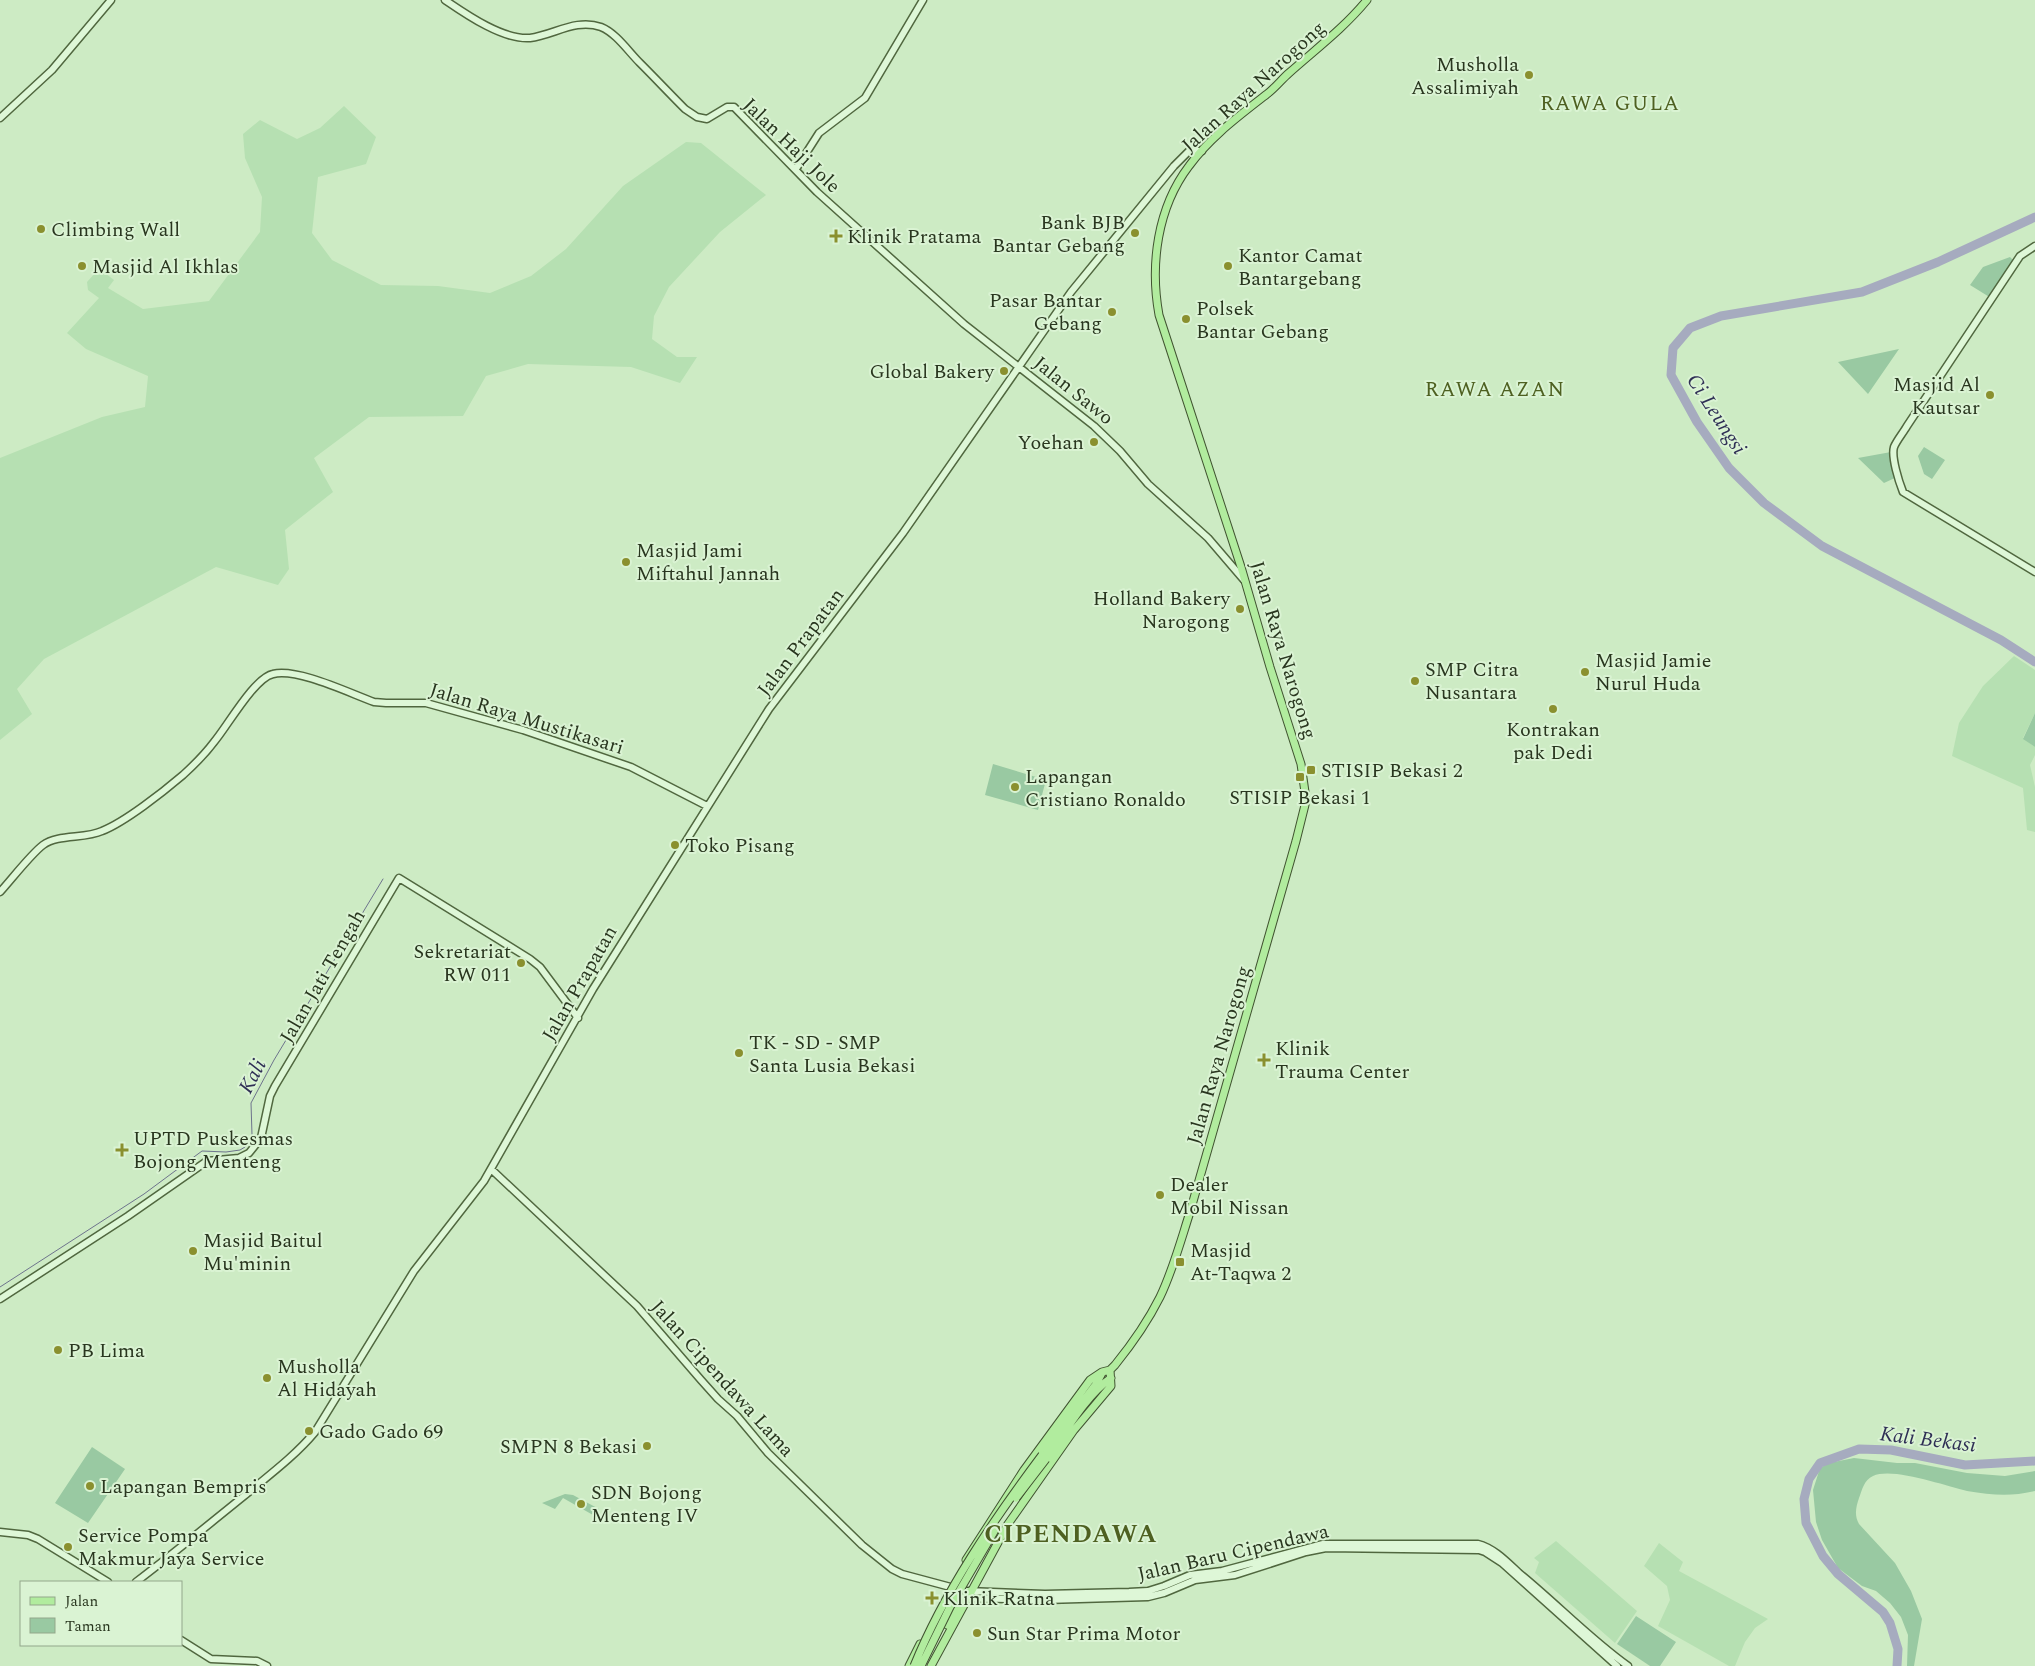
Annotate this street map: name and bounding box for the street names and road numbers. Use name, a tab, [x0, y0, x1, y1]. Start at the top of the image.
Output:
street label: Jalan Raya Narogong	[1175, 14, 1332, 160]
street label: Jalan Haji Jole	[735, 91, 847, 200]
street label: Jalan Sawo	[1027, 349, 1120, 433]
street label: Jalan Raya Narogong	[1242, 557, 1324, 743]
street label: Jalan Prapatan	[750, 582, 852, 703]
street label: Jalan Raya Mustikasari	[426, 675, 628, 763]
street label: Jalan Jati Tengah	[272, 904, 373, 1049]
street label: Jalan Prapatan	[535, 920, 625, 1047]
street label: Jalan Raya Narogong	[1179, 962, 1259, 1148]
street label: Jalan Cipendawa Lama	[643, 1293, 801, 1464]
street label: Jalan Baru Cipendawa	[1135, 1516, 1332, 1590]

